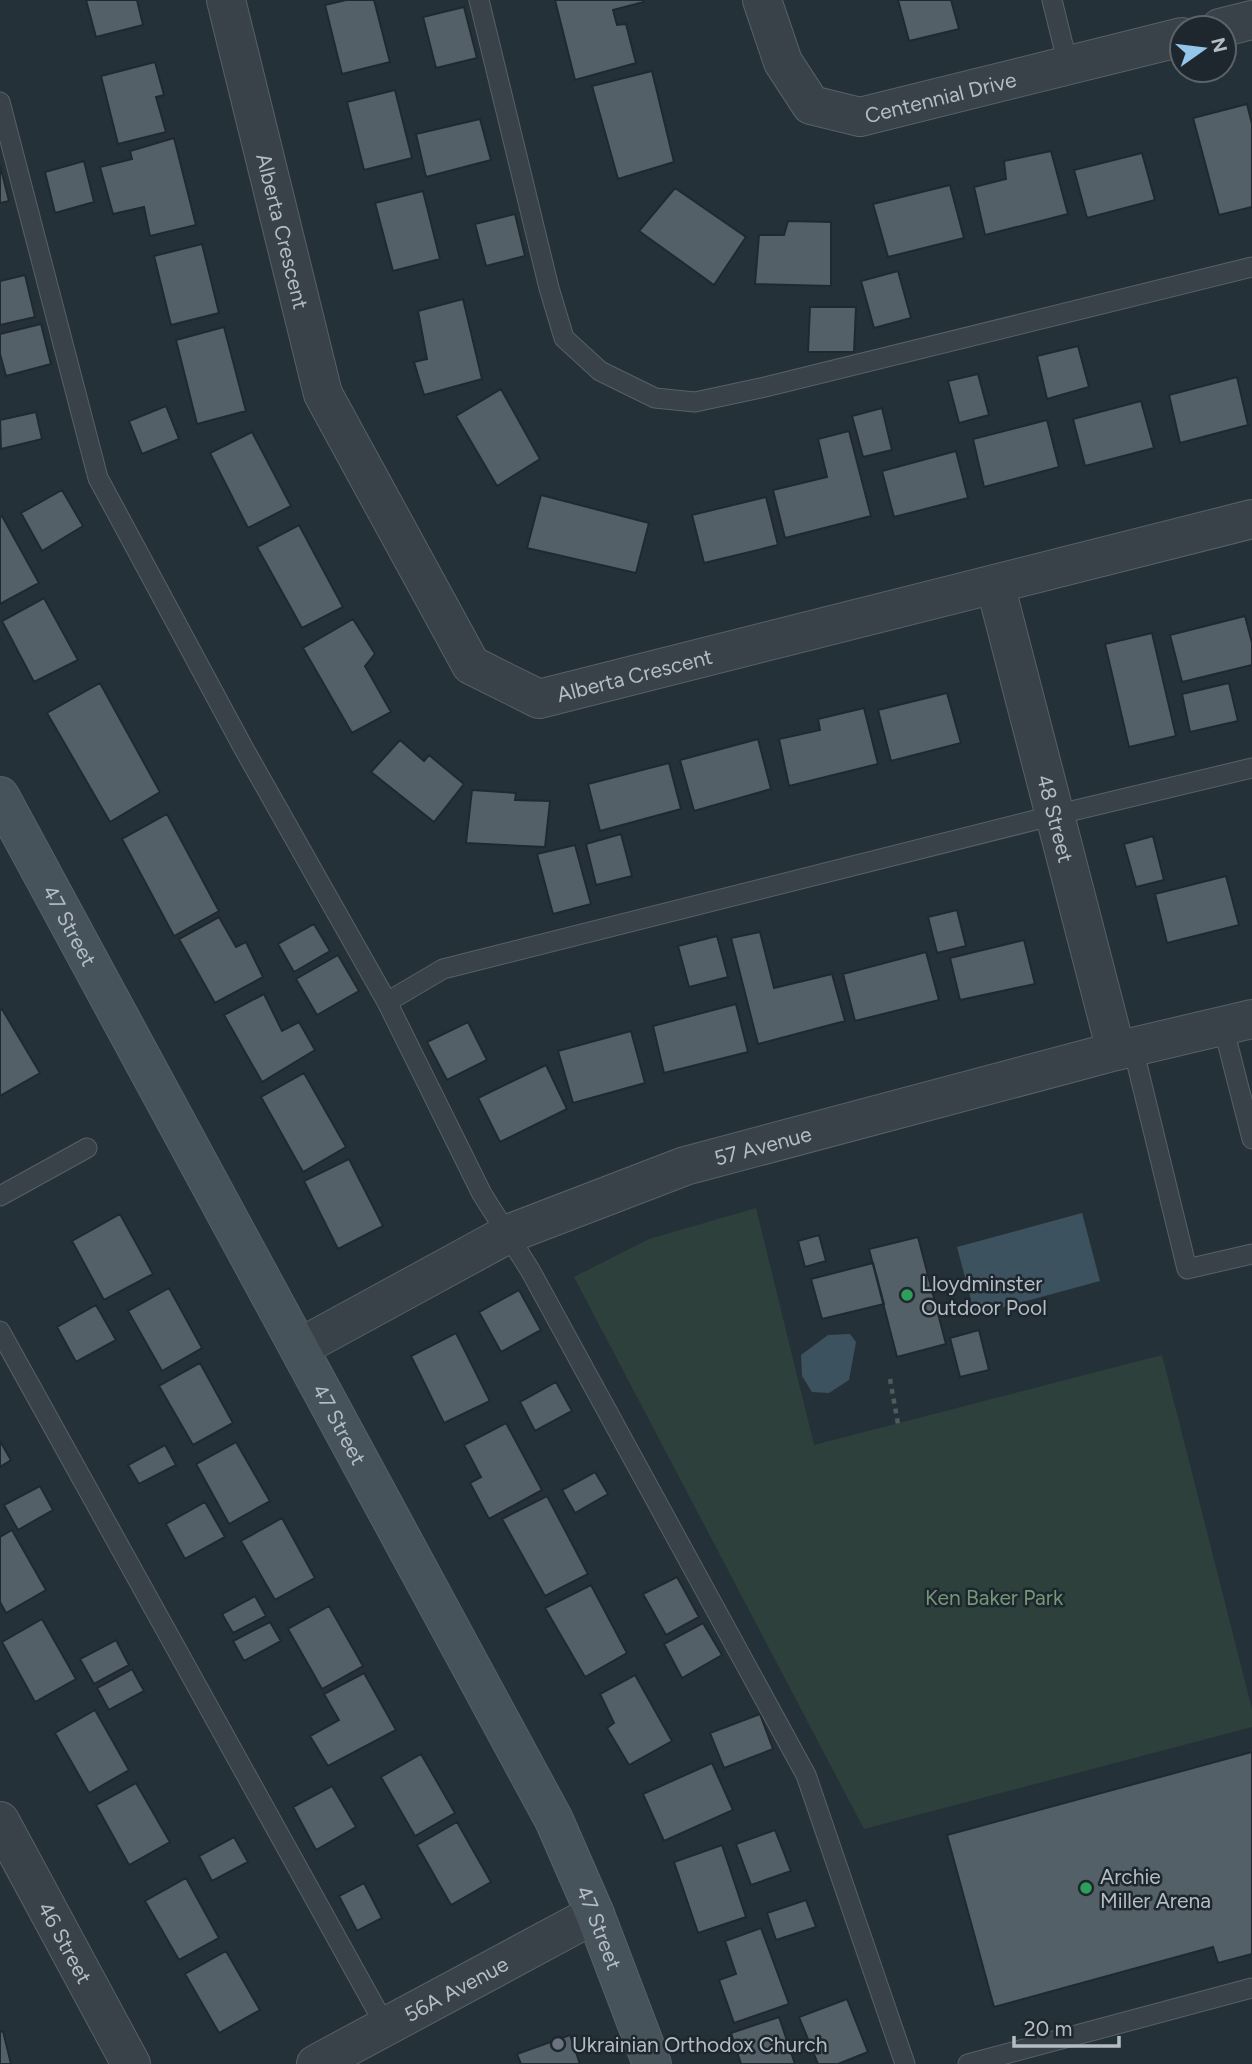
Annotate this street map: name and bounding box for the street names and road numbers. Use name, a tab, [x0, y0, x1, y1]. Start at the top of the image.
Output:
street label: Centennial Drive	[862, 66, 1019, 128]
street label: Alberta Crescent	[252, 151, 314, 312]
street label: Alberta Crescent	[554, 643, 715, 707]
street label: 48 Street	[1032, 772, 1079, 865]
street label: 47 Street	[38, 880, 102, 970]
street label: 57 Avenue	[711, 1120, 814, 1170]
street label: 47 Street	[308, 1379, 372, 1469]
street label: 47 Street	[572, 1882, 627, 1973]
street label: 46 Street	[33, 1897, 98, 1988]
street label: 56A Avenue	[400, 1951, 512, 2027]

